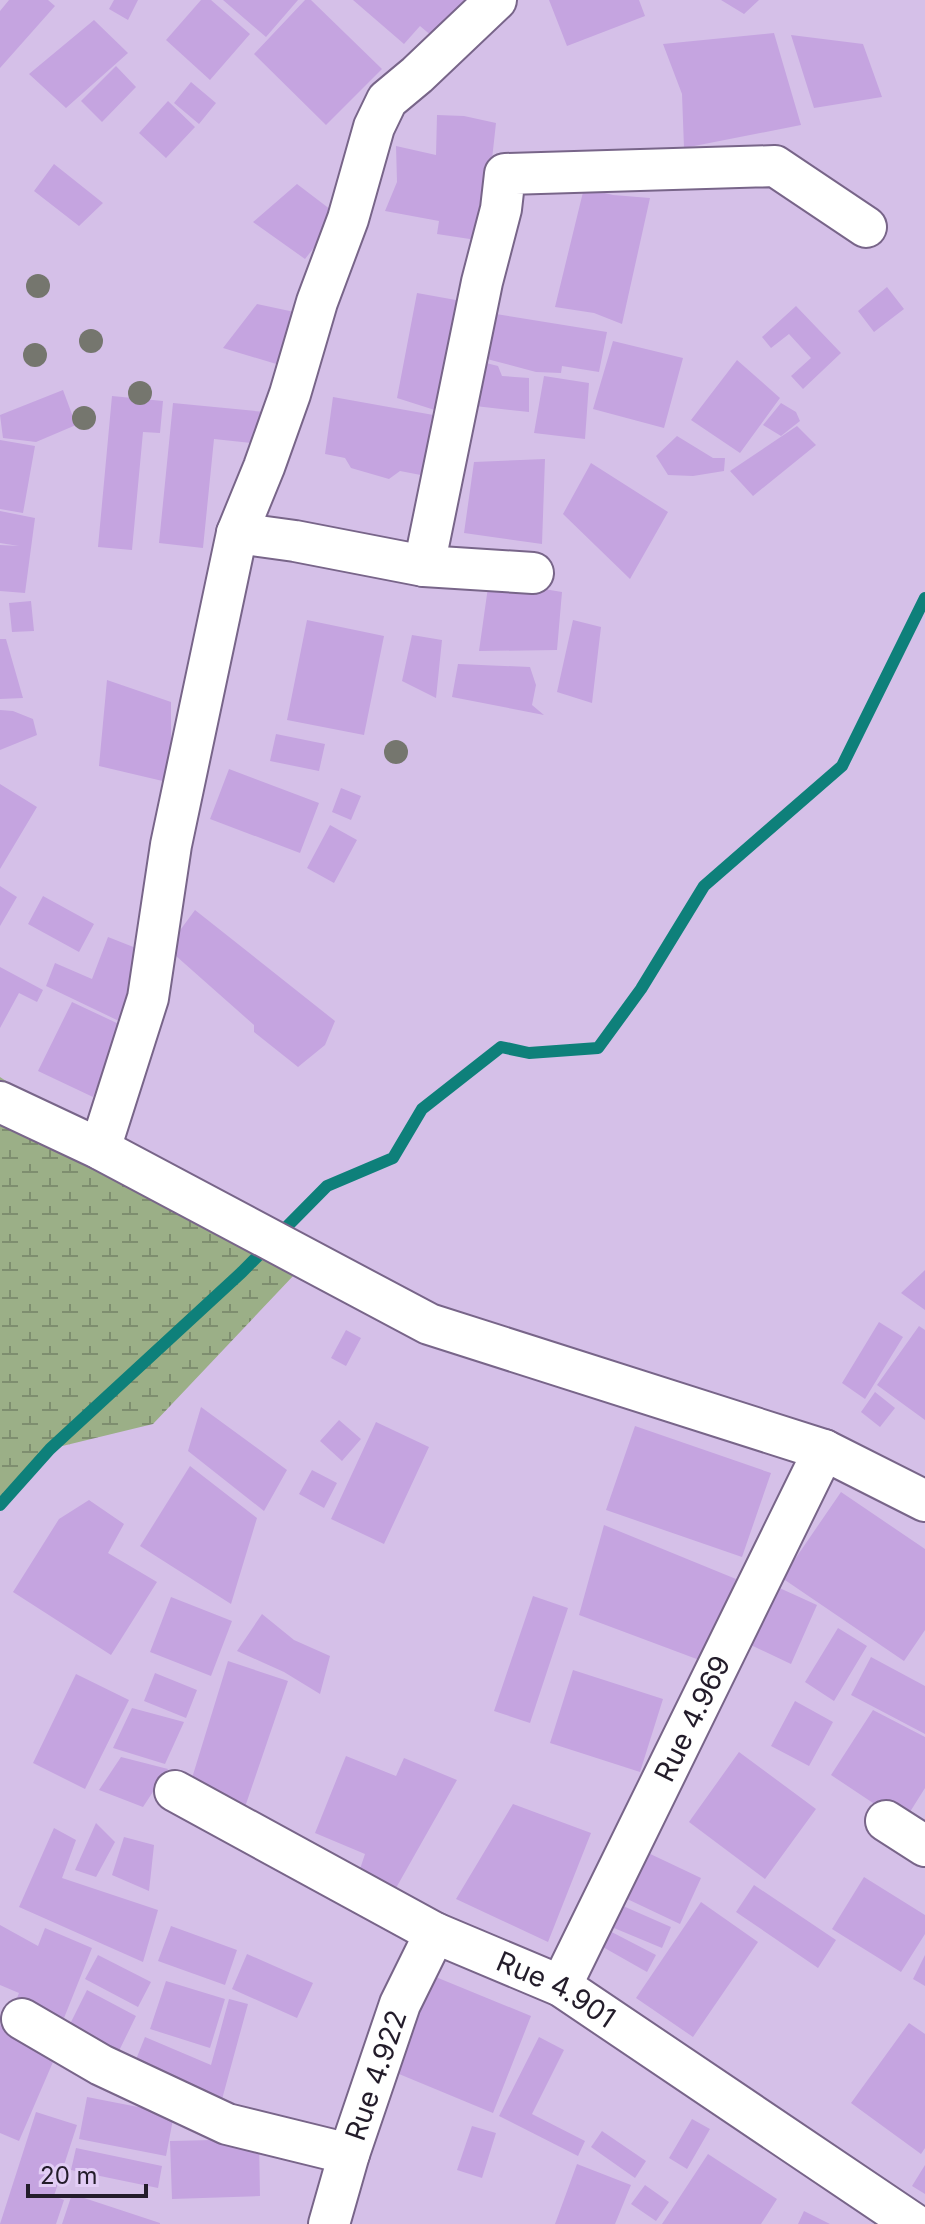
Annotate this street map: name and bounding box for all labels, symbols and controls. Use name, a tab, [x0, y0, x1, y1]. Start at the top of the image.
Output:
street label: Rue 4.969	[647, 1650, 737, 1787]
street label: Rue 4.901	[492, 1944, 622, 2035]
street label: Rue 4.922	[338, 2006, 414, 2145]
scale bar	[28, 2148, 146, 2198]
text: 20 m	[40, 2161, 98, 2190]

